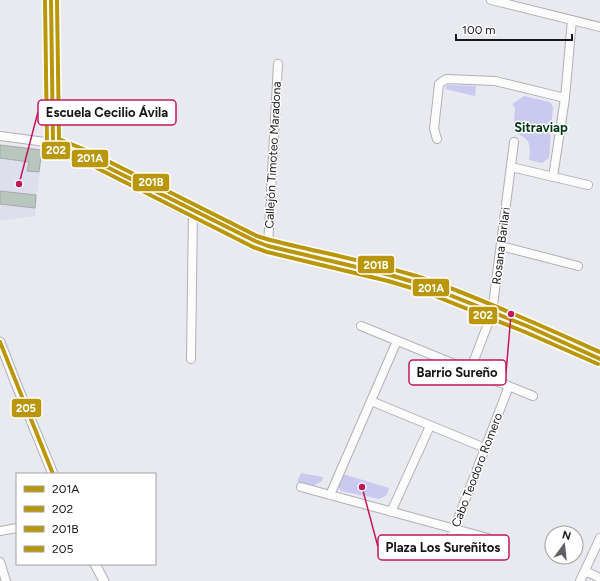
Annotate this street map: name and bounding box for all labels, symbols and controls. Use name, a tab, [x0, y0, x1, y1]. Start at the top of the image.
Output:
scale bar	[456, 16, 572, 42]
text: 100 m	[462, 23, 496, 37]
street label: Callejón Timoteo Maradona	[262, 81, 284, 229]
callout: Escuela Cecilio Ávila	[38, 100, 176, 125]
text: Escuela Cecilio Ávila	[46, 105, 168, 120]
district label: Sitraviap	[514, 120, 568, 135]
line badge: 202	[41, 141, 71, 160]
text: 202	[46, 144, 66, 157]
line badge: 201A	[71, 149, 109, 168]
text: 201A	[77, 152, 103, 165]
line badge: 201B	[132, 173, 170, 192]
text: 201B	[139, 176, 164, 189]
street label: Rosana Barilari	[489, 207, 513, 285]
line badge: 201B	[357, 255, 395, 274]
text: 201B	[364, 259, 389, 272]
line badge: 201A	[412, 278, 450, 297]
text: 201A	[418, 282, 444, 295]
line badge: 202	[468, 306, 498, 325]
text: 202	[473, 309, 493, 322]
callout: Barrio Sureño	[409, 360, 506, 385]
text: Barrio Sureño	[416, 365, 498, 380]
line badge: 205	[11, 398, 42, 418]
text: 205	[16, 402, 36, 415]
street label: Cabo Teodoro Romero	[449, 411, 505, 529]
legend	[16, 473, 156, 565]
text: 201A	[52, 482, 79, 496]
text: 202	[52, 502, 73, 516]
text: 201B	[52, 522, 79, 536]
north arrow	[544, 525, 584, 565]
text: N	[561, 528, 572, 543]
callout: Plaza Los Sureñitos	[378, 535, 509, 560]
text: Plaza Los Sureñitos	[386, 540, 500, 555]
text: 205	[52, 542, 73, 556]

